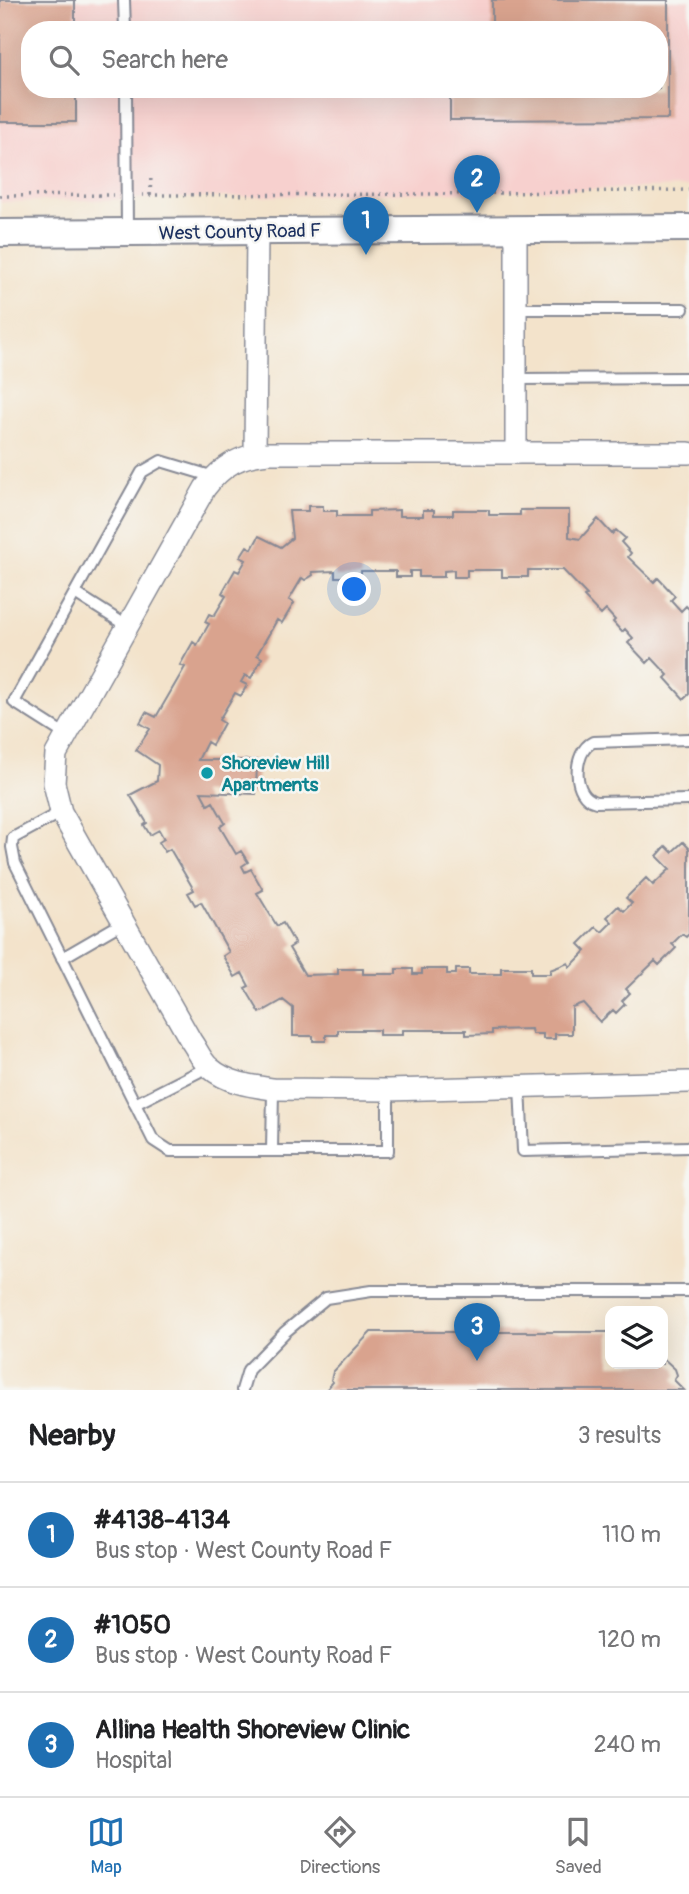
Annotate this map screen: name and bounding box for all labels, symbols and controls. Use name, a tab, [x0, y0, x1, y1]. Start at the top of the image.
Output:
search box	[21, 21, 668, 98]
icon: search	[45, 41, 83, 79]
text: Search here	[101, 44, 228, 76]
pin: 2	[454, 155, 500, 213]
pin: 1	[343, 197, 389, 255]
street label: West County Road F	[158, 219, 322, 245]
your location	[337, 572, 371, 606]
place label: Shoreview Hill Apartments	[221, 751, 330, 797]
marker: Shoreview Hill Apartments	[199, 765, 215, 781]
pin: 3	[454, 1303, 500, 1361]
map controls	[605, 1306, 668, 1369]
button: layers	[605, 1306, 668, 1369]
text: Nearby	[28, 1417, 115, 1454]
text: 3 results	[578, 1421, 661, 1450]
text: #4138-4134	[95, 1504, 230, 1536]
text: 1	[47, 1520, 56, 1549]
text: 110 m	[602, 1520, 661, 1549]
text: Bus stop · West County Road F	[95, 1536, 392, 1565]
text: #1050	[95, 1609, 171, 1641]
text: 2	[45, 1625, 57, 1654]
text: 120 m	[598, 1625, 661, 1654]
text: Bus stop · West County Road F	[95, 1641, 392, 1670]
text: Allina Health Shoreview Clinic	[95, 1714, 410, 1746]
text: 3	[45, 1730, 57, 1759]
text: 240 m	[594, 1730, 661, 1759]
text: Hospital	[95, 1746, 173, 1775]
tab: Map	[87, 1813, 125, 1879]
tab: Directions	[300, 1813, 380, 1879]
tab: Saved	[555, 1813, 602, 1879]

